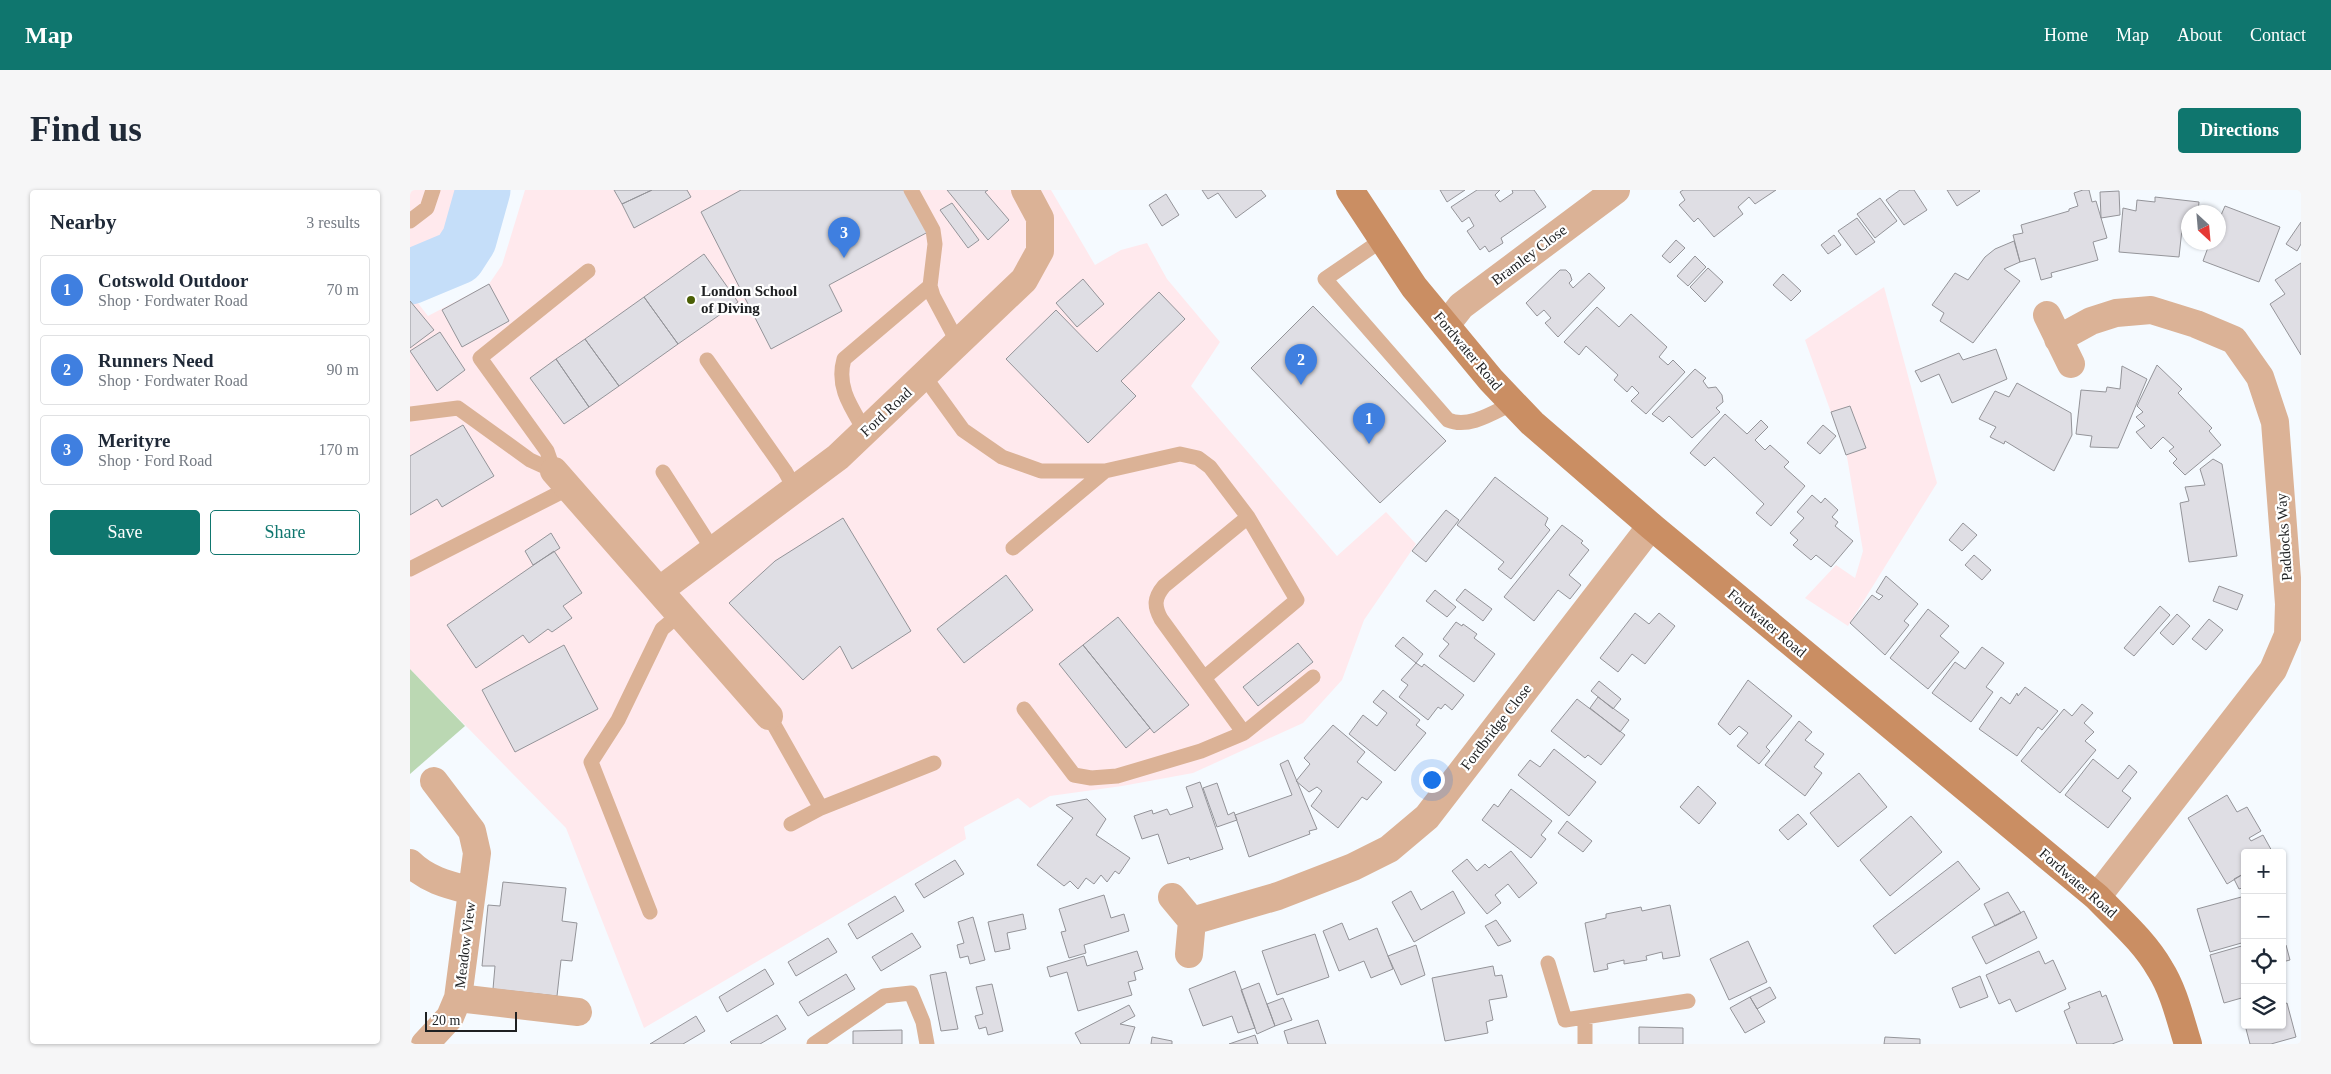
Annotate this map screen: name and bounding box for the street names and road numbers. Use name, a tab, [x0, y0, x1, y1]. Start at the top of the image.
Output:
street label: Bramley Close	[1488, 221, 1570, 288]
street label: Fordwater Road	[1431, 309, 1506, 394]
street label: Ford Road	[857, 384, 915, 440]
street label: Paddocks Way	[2273, 492, 2295, 581]
street label: Fordwater Road	[1725, 586, 1810, 661]
street label: Fordbridge Close	[1458, 681, 1535, 773]
street label: Fordwater Road	[2036, 845, 2120, 921]
street label: Meadow View	[452, 900, 478, 989]

